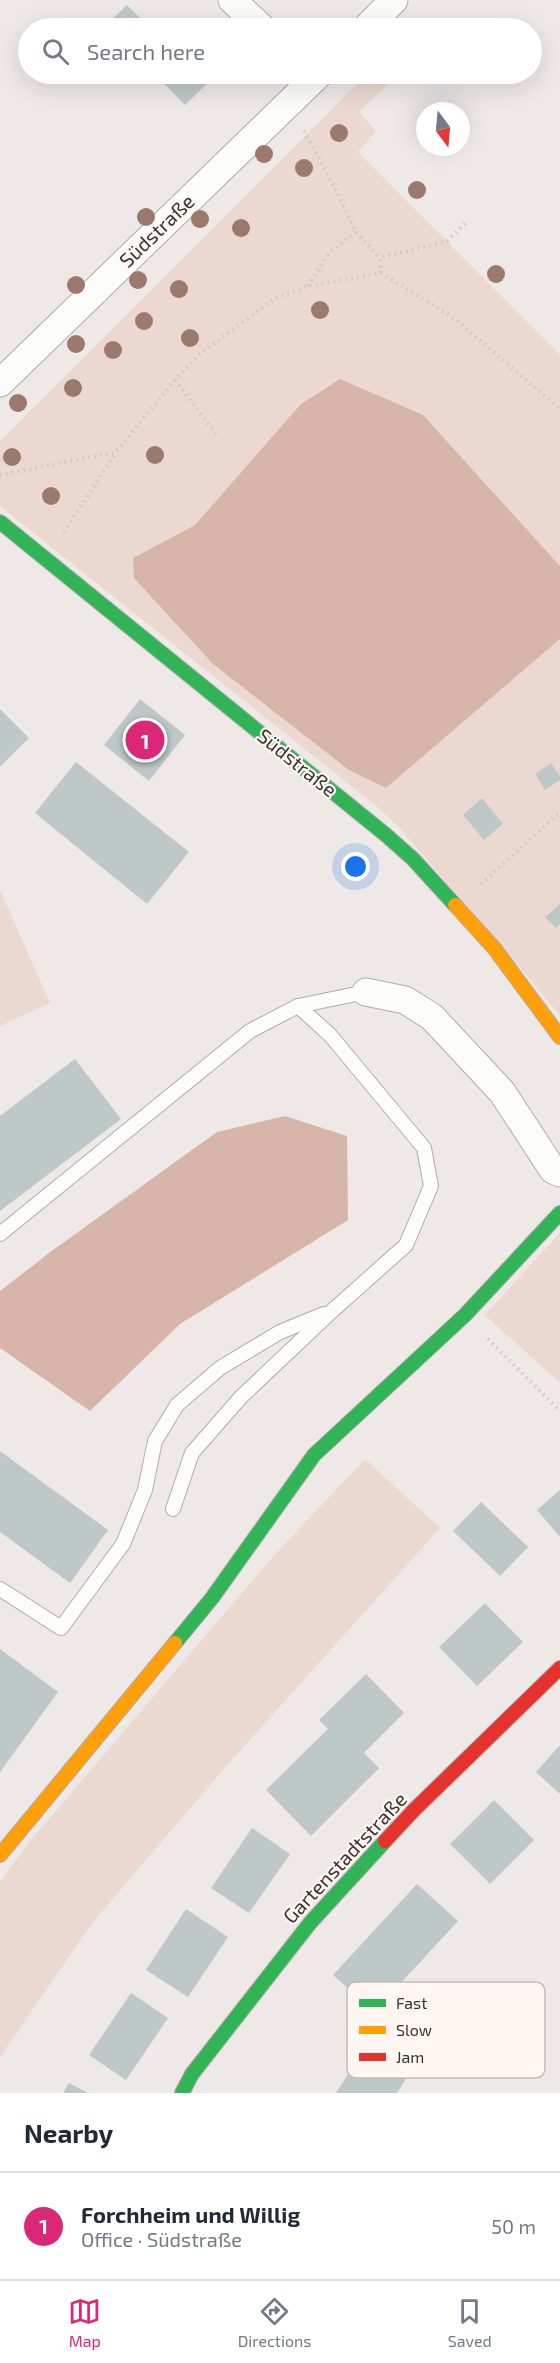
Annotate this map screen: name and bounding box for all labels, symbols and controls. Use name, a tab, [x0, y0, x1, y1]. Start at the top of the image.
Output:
search box	[18, 18, 542, 84]
icon: search	[39, 35, 72, 68]
text: Search here	[87, 38, 205, 64]
north arrow	[416, 102, 470, 156]
street label: Südstraße	[114, 189, 199, 272]
pin: 1	[126, 718, 164, 762]
street label: Südstraße	[253, 723, 342, 801]
your location	[341, 852, 370, 881]
street label: Gartenstadtstraße	[277, 1787, 411, 1928]
legend	[347, 1982, 545, 2078]
text: Fast	[396, 1993, 427, 2012]
text: Slow	[396, 2020, 432, 2039]
text: Jam	[396, 2047, 424, 2066]
text: Nearby	[24, 2117, 113, 2148]
text: Forchheim und Willig	[81, 2201, 300, 2227]
text: 1	[39, 2214, 48, 2238]
text: 50 m	[491, 2214, 536, 2238]
text: Office · Südstraße	[81, 2227, 242, 2251]
tab: Map	[68, 2295, 101, 2350]
tab: Directions	[238, 2295, 311, 2350]
tab: Saved	[448, 2295, 492, 2350]

